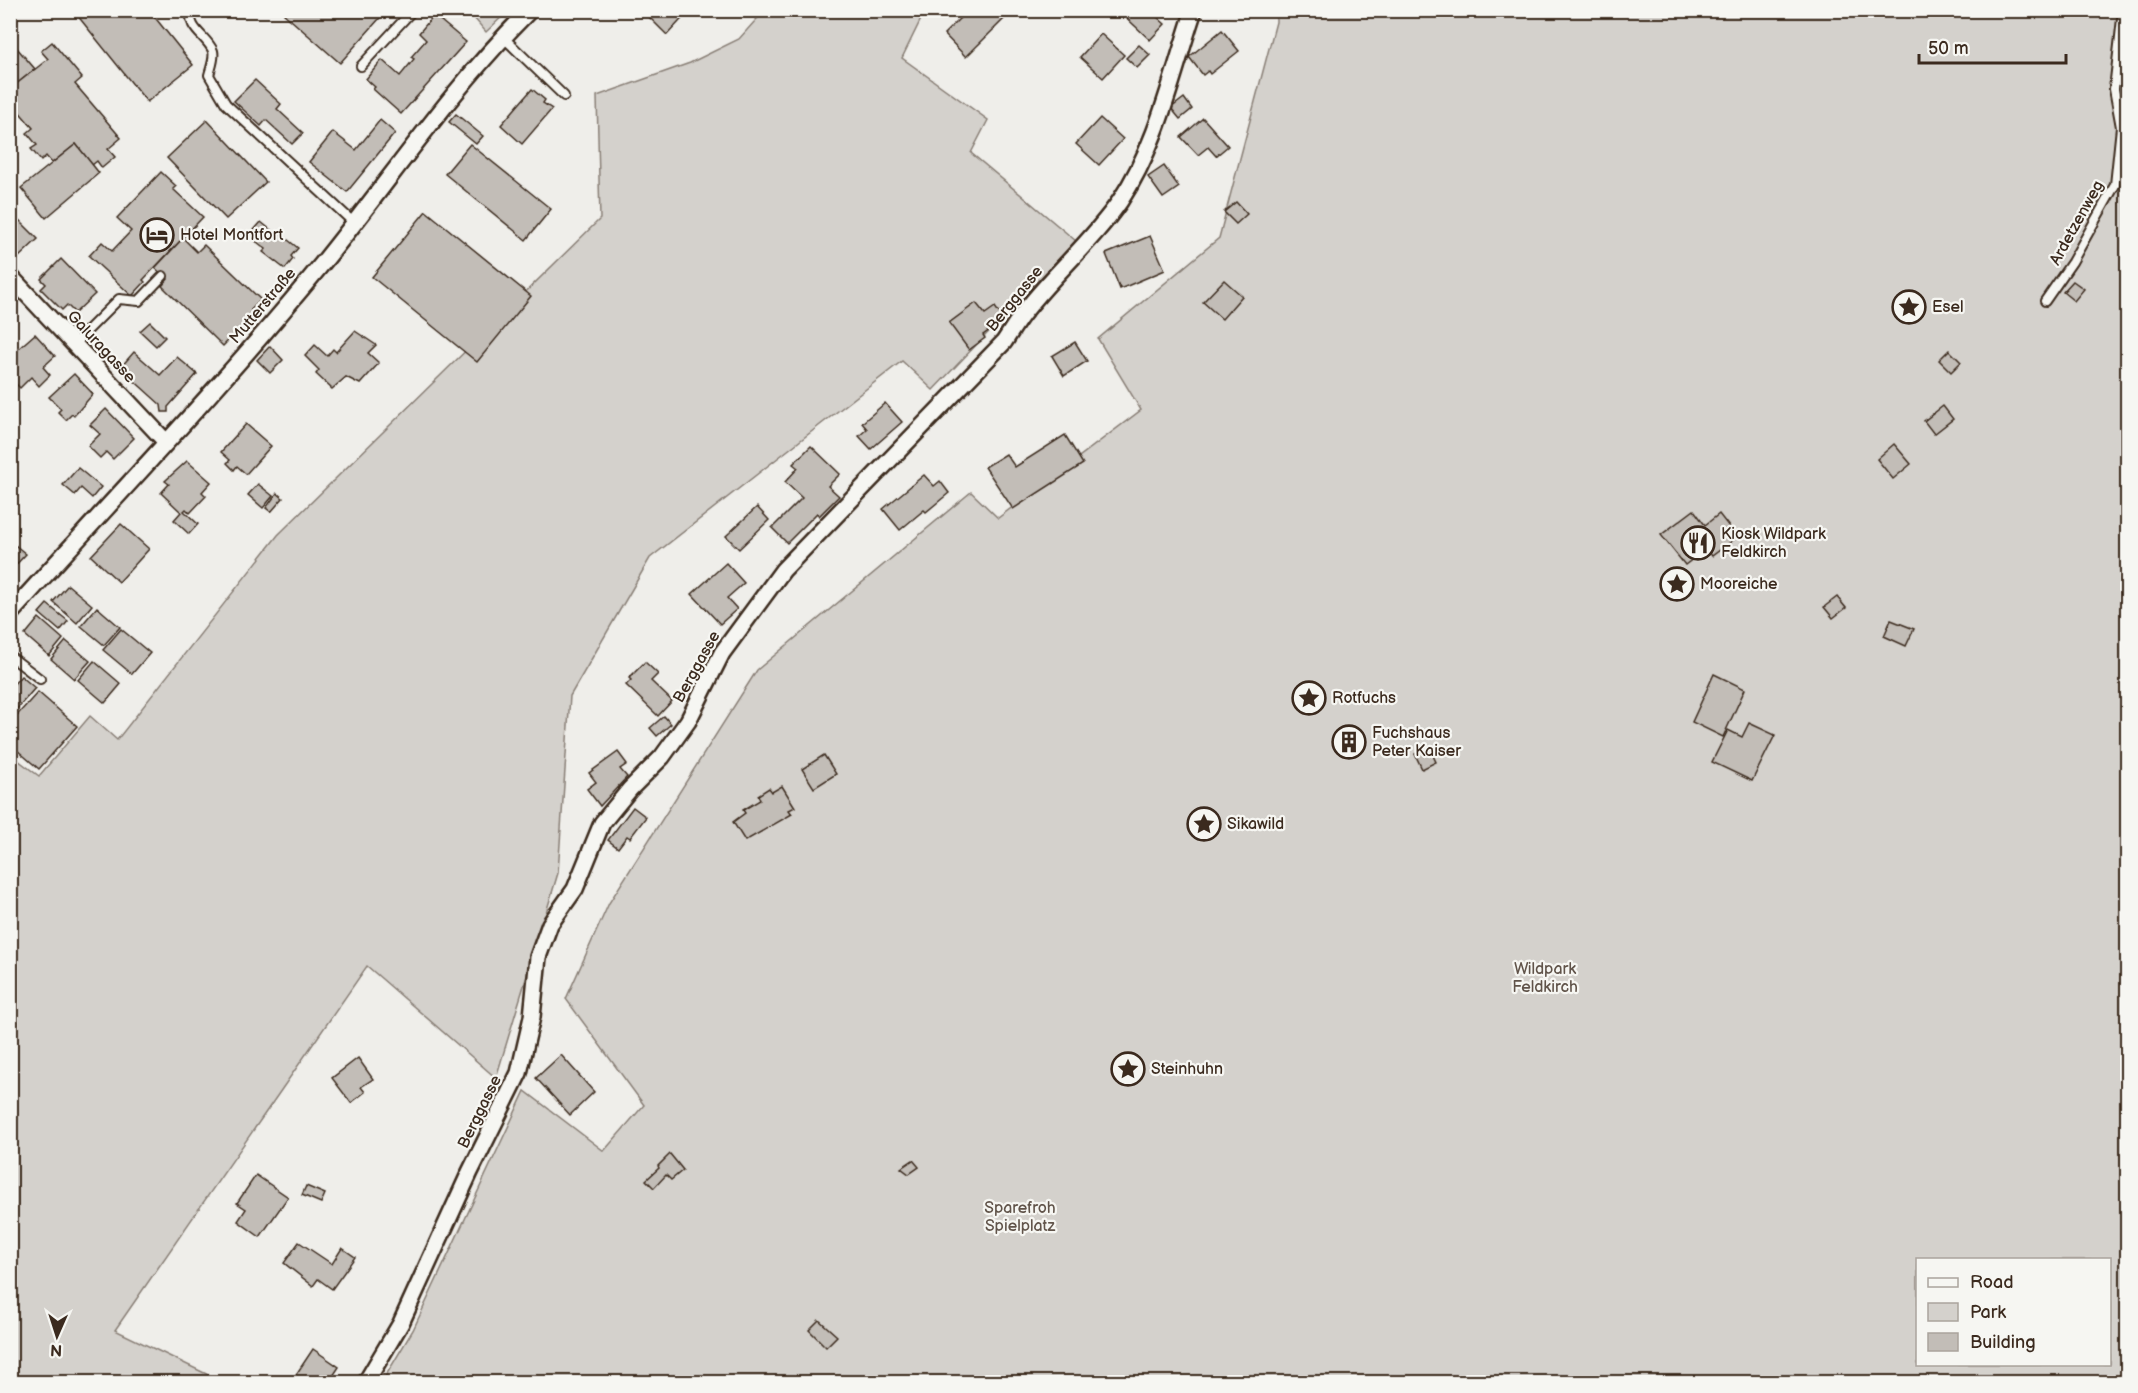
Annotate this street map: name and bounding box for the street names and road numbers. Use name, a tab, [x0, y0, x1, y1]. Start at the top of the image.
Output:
street label: Ardetzenweg	[2046, 177, 2108, 269]
street label: Berggasse	[983, 262, 1048, 336]
street label: Mutterstraße	[226, 264, 301, 348]
street label: Galuragasse	[63, 307, 140, 387]
street label: Berggasse	[670, 627, 725, 706]
street label: Berggasse	[454, 1072, 506, 1152]

